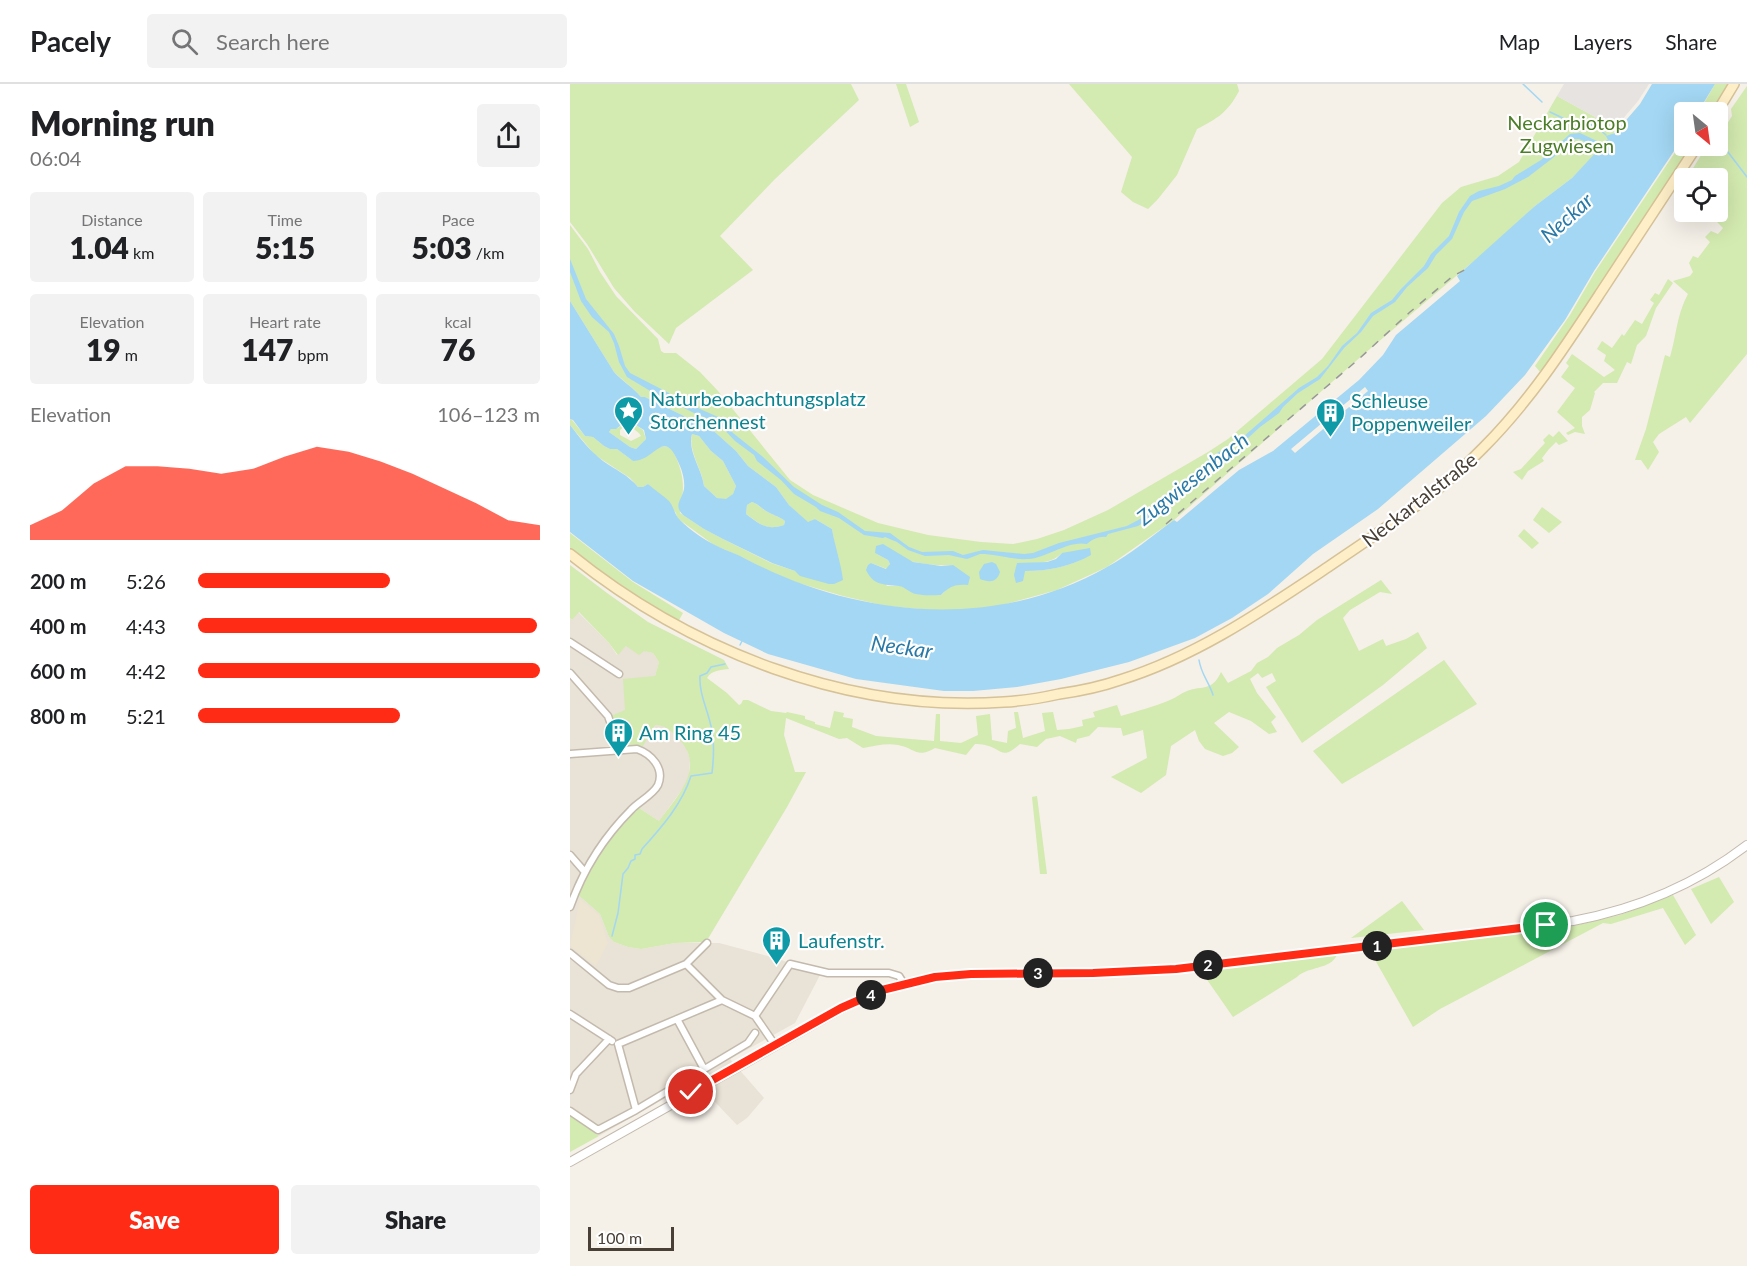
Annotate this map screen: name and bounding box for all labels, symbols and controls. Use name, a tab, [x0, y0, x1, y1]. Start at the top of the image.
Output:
search box	[147, 14, 567, 68]
text: Pacely	[30, 24, 111, 58]
icon: search	[168, 25, 201, 58]
text: Search here	[216, 28, 330, 55]
text: Map	[1499, 29, 1540, 54]
text: Layers	[1573, 29, 1632, 54]
text: Share	[1665, 29, 1717, 54]
north arrow	[1674, 102, 1728, 156]
map controls	[1674, 102, 1728, 222]
text: Morning run	[30, 103, 215, 143]
button: share	[477, 104, 540, 167]
park label: Neckarbiotop Zugwiesen	[1507, 110, 1627, 157]
text: 06:04	[30, 146, 81, 170]
button: locate	[1674, 168, 1728, 222]
water label: Neckar	[1535, 187, 1598, 247]
text: Distance	[81, 210, 143, 229]
text: Time	[268, 210, 302, 229]
text: Pace	[441, 210, 475, 229]
text: 1.04	[70, 229, 129, 265]
text: 5:15	[255, 229, 315, 265]
text: 5:03	[412, 229, 472, 265]
text: km	[129, 243, 154, 262]
text: /km	[472, 243, 504, 262]
text: Elevation	[80, 312, 145, 331]
text: Heart rate	[249, 312, 321, 331]
text: kcal	[444, 312, 472, 331]
text: 19	[86, 331, 121, 367]
text: 147	[241, 331, 294, 367]
text: 76	[441, 331, 475, 367]
text: m	[121, 345, 138, 364]
text: bpm	[294, 345, 329, 364]
place label: Naturbeobachtungsplatz Storchennest	[650, 386, 866, 433]
place label: Schleuse Poppenweiler	[1351, 388, 1472, 435]
place icon: Naturbeobachtungsplatz Storchennest	[613, 394, 645, 436]
building icon: Schleuse Poppenweiler	[1314, 396, 1346, 438]
text: Elevation	[30, 402, 111, 426]
text: 106–123 m	[437, 402, 540, 426]
water label: Zugwiesenbach	[1130, 427, 1253, 530]
street label: Neckartalstraße	[1357, 447, 1481, 551]
text: 200 m	[30, 569, 86, 593]
text: 5:26	[126, 569, 166, 593]
text: 400 m	[30, 614, 86, 638]
text: 4:43	[126, 614, 166, 638]
water label: Neckar	[870, 629, 935, 663]
text: 600 m	[30, 659, 86, 683]
text: 4:42	[126, 659, 166, 683]
text: 800 m	[30, 704, 86, 728]
text: 5:21	[126, 704, 166, 728]
building icon: Am Ring 45	[602, 716, 634, 758]
place label: Am Ring 45	[639, 720, 741, 744]
pin	[1520, 899, 1571, 950]
icon: arrive	[1529, 908, 1562, 941]
building icon: Laufenstr.	[761, 924, 793, 966]
place label: Laufenstr.	[798, 928, 885, 952]
pin: 1	[1362, 931, 1392, 961]
text: 1	[1372, 936, 1382, 955]
pin: 2	[1193, 950, 1223, 980]
text: 2	[1203, 955, 1213, 974]
pin: 3	[1023, 958, 1053, 988]
text: 3	[1033, 963, 1043, 982]
pin: 4	[856, 980, 886, 1010]
text: 4	[866, 985, 876, 1004]
pin	[665, 1066, 716, 1117]
icon: check	[674, 1075, 707, 1108]
button: Save	[30, 1185, 279, 1254]
button: Share	[291, 1185, 540, 1254]
scale bar	[588, 1224, 674, 1252]
text: 100 m	[597, 1228, 642, 1247]

